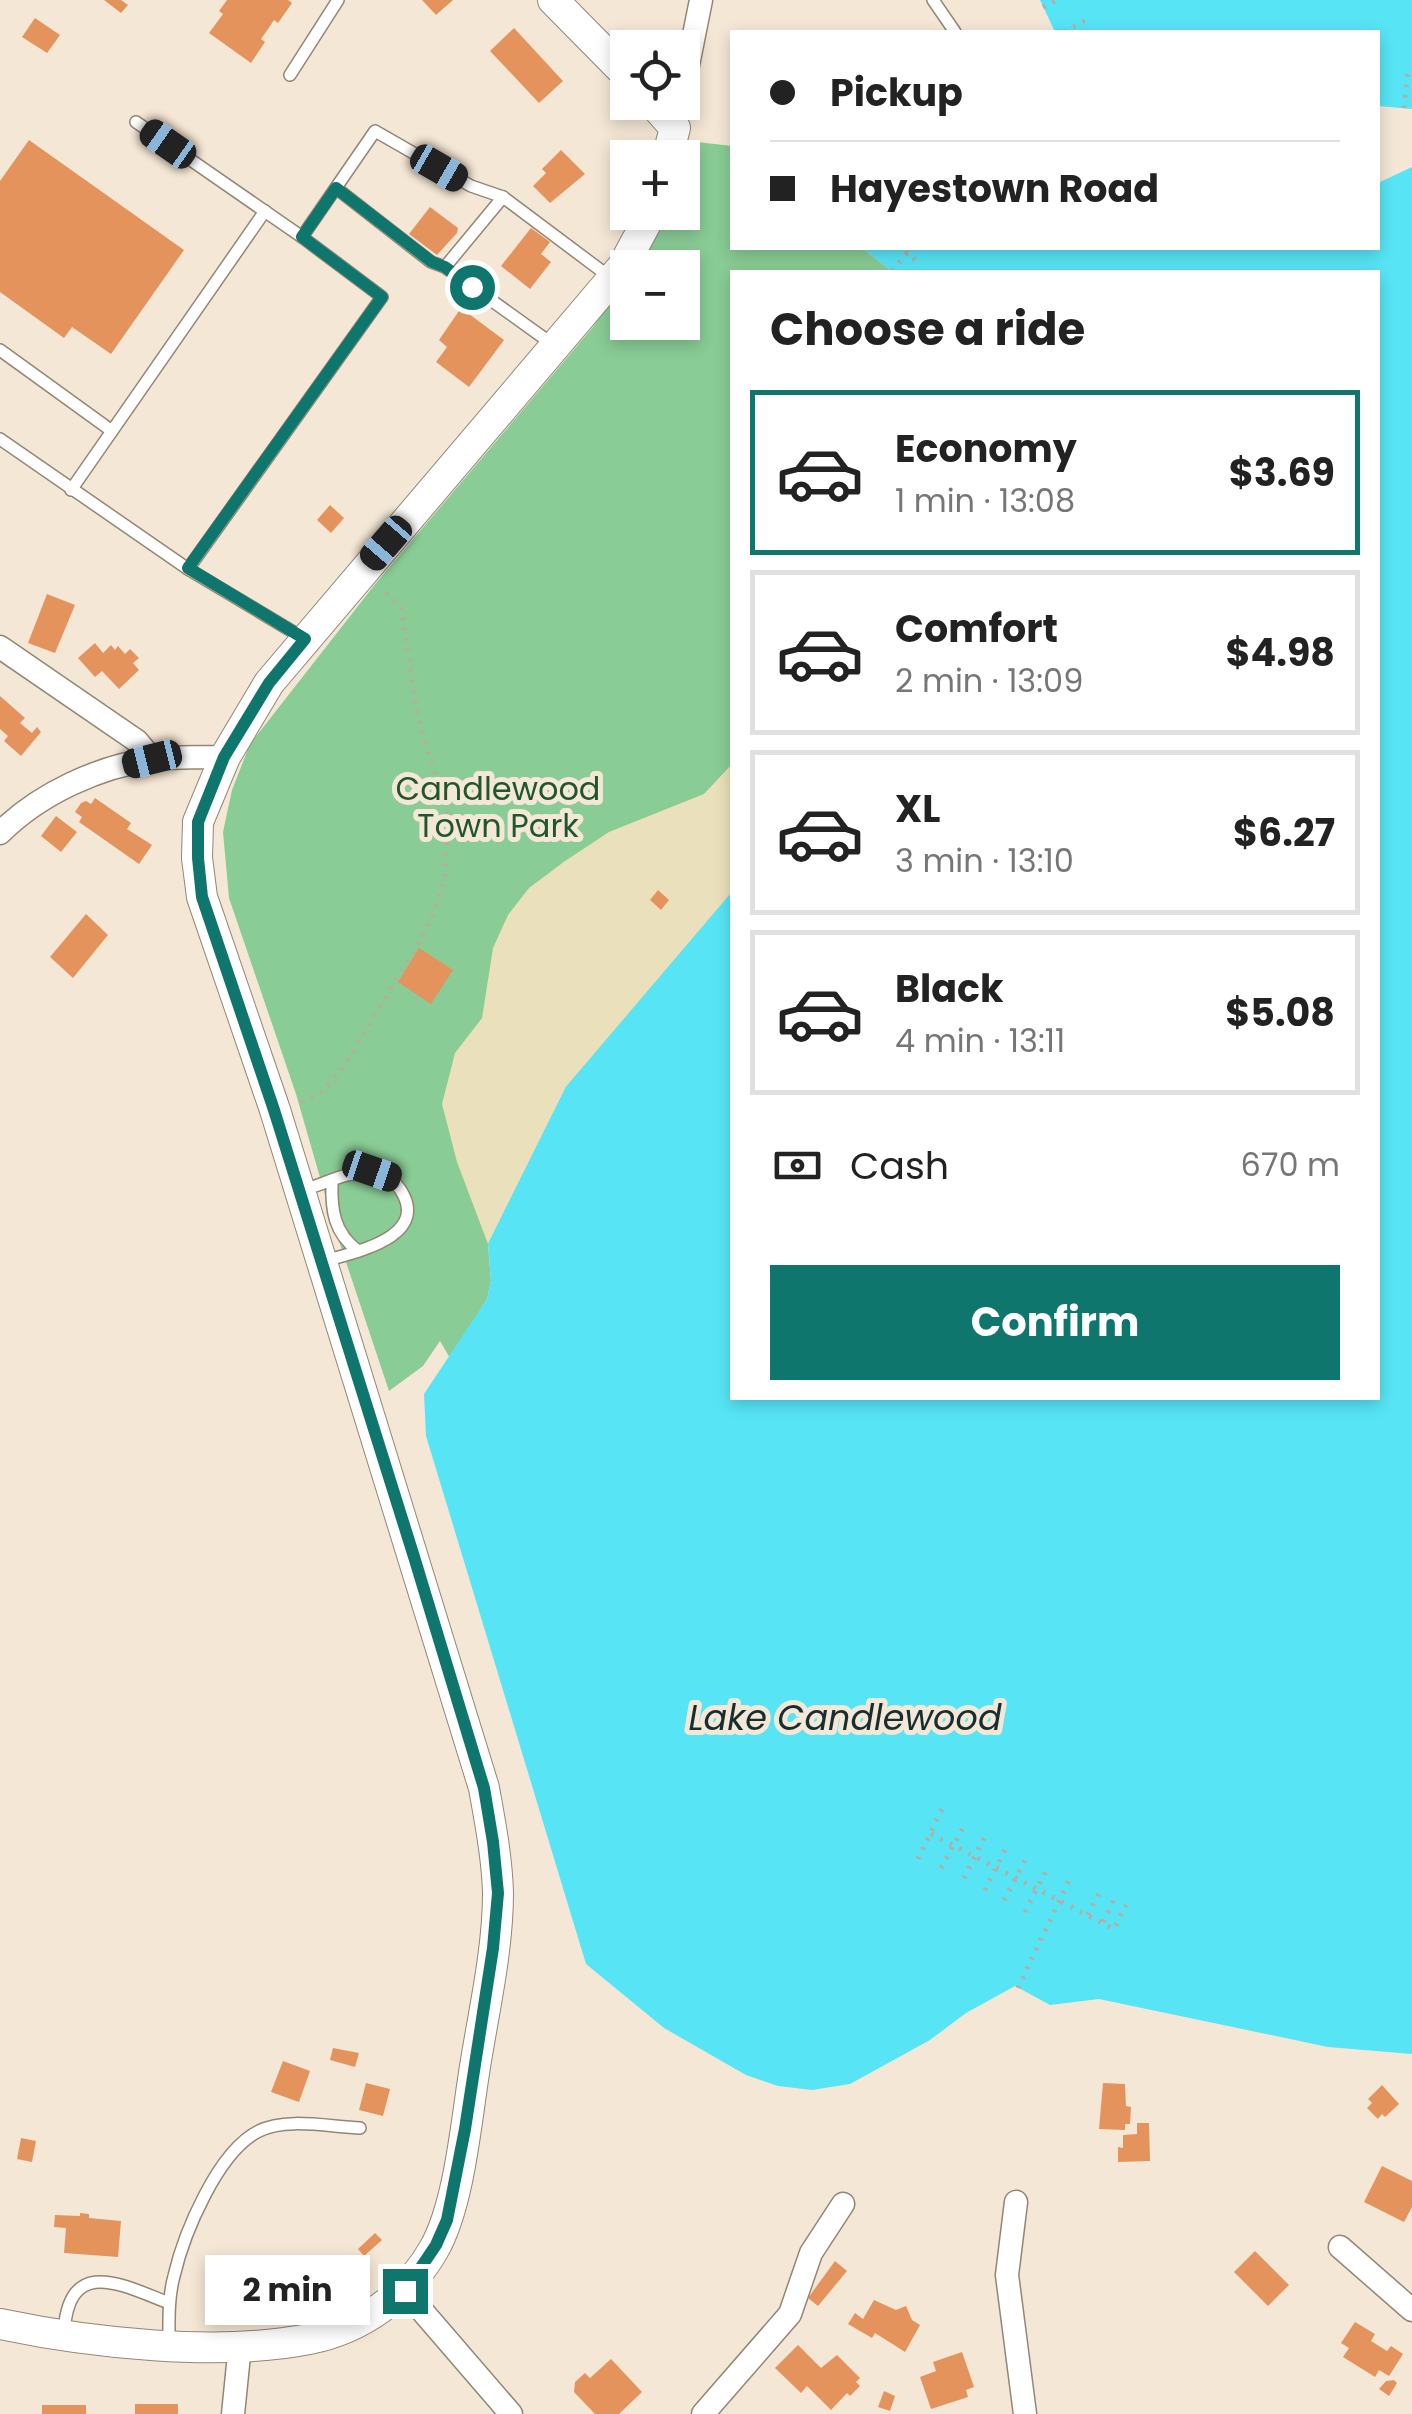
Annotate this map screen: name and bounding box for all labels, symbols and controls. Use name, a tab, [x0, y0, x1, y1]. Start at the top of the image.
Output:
map controls	[610, 30, 700, 340]
button: locate	[610, 30, 700, 120]
text: Pickup	[830, 66, 963, 119]
car	[135, 115, 201, 173]
car	[406, 140, 472, 196]
button: +	[610, 140, 700, 230]
text: Hayestown Road	[830, 162, 1159, 215]
button: −	[610, 250, 700, 340]
route start	[450, 265, 495, 310]
text: Choose a ride	[770, 298, 1085, 361]
text: Economy	[895, 422, 1077, 475]
icon: car	[775, 428, 865, 518]
text: $3.69	[1229, 446, 1335, 499]
text: 1 min · 13:08	[895, 478, 1075, 523]
car	[355, 511, 417, 575]
text: Comfort	[895, 602, 1058, 655]
icon: car	[775, 608, 865, 698]
text: $4.98	[1226, 626, 1335, 679]
text: 2 min · 13:09	[895, 658, 1083, 703]
car	[119, 737, 185, 781]
park label: Candlewood Town Park	[396, 766, 601, 848]
text: XL	[895, 782, 940, 835]
icon: car	[775, 788, 865, 878]
text: $6.27	[1233, 806, 1335, 859]
text: 3 min · 13:10	[895, 838, 1074, 883]
text: Black	[895, 962, 1004, 1015]
icon: car	[775, 968, 865, 1058]
text: $5.08	[1225, 986, 1335, 1039]
text: 4 min · 13:11	[895, 1018, 1065, 1063]
icon: cash	[770, 1138, 825, 1193]
text: Cash	[850, 1139, 949, 1192]
text: 670 m	[1241, 1142, 1340, 1187]
car	[339, 1147, 405, 1195]
button: Confirm	[770, 1265, 1340, 1380]
water label: Lake Candlewood	[688, 1693, 1002, 1742]
callout: 2 min	[205, 2256, 370, 2326]
text: 2 min	[243, 2267, 332, 2312]
route end	[383, 2269, 428, 2314]

